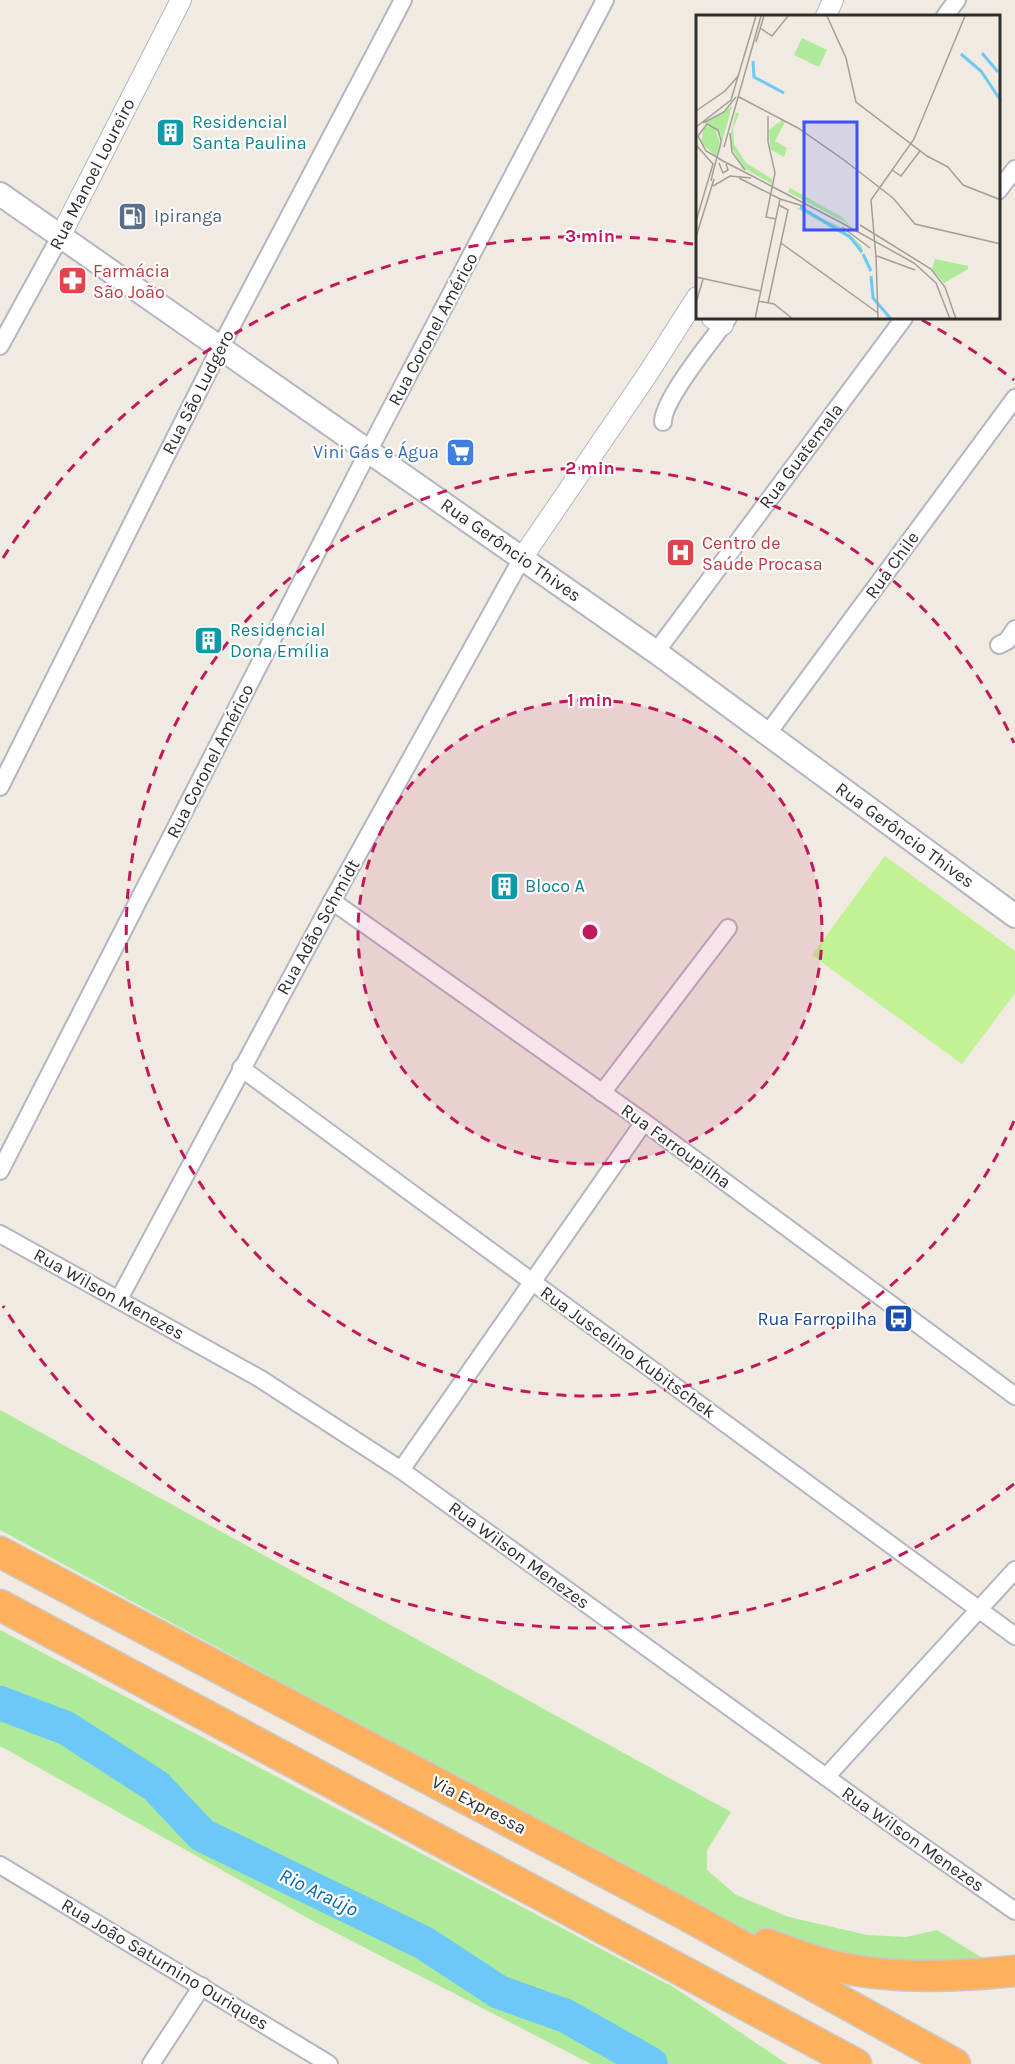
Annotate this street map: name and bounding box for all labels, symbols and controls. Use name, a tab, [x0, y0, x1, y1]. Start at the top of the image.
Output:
inset map	[696, 15, 1000, 320]
street label: Rua Manoel Loureiro	[44, 95, 140, 253]
place label: Residencial Santa Paulina	[192, 111, 307, 154]
building icon: Residencial Santa Paulina	[155, 116, 187, 148]
fuel station icon: Ipiranga	[117, 200, 149, 232]
place label: Ipiranga	[154, 205, 222, 227]
text: 3 min	[565, 225, 615, 247]
street label: Rua Coronel Américo	[383, 249, 483, 409]
place label: Farmácia São João	[93, 260, 170, 303]
pharmacy icon: Farmácia São João	[56, 265, 88, 297]
street label: Rua São Ludgero	[157, 326, 239, 458]
street label: Rua Guatemala	[754, 399, 848, 513]
supermarket icon: Vini Gás e Água	[444, 436, 476, 468]
place label: Vini Gás e Água	[313, 440, 439, 463]
text: 2 min	[565, 457, 615, 479]
street label: Rua Gerôncio Thives	[437, 493, 585, 607]
street label: Rua Chile	[860, 527, 924, 603]
place label: Centro de Saúde Procasa	[702, 532, 823, 575]
hospital icon: Centro de Saúde Procasa	[665, 537, 697, 569]
place label: Residencial Dona Emília	[230, 619, 329, 662]
building icon: Residencial Dona Emília	[193, 624, 225, 656]
street label: Rua Coronel Américo	[162, 680, 258, 842]
text: 1 min	[567, 689, 613, 711]
street label: Rua Gerôncio Thives	[831, 777, 979, 893]
street label: Rua Adão Schmidt	[272, 855, 365, 999]
building icon: Bloco A	[488, 870, 520, 902]
place label: Bloco A	[525, 875, 585, 897]
centre of rings	[580, 922, 600, 942]
street label: Rua Farroupilha	[617, 1099, 735, 1193]
street label: Rua Wilson Menezes	[30, 1243, 188, 1345]
street label: Rua Juscelino Kubitschek	[536, 1281, 720, 1423]
bus stop icon: Rua Farropilha	[882, 1303, 914, 1335]
place label: Rua Farropilha	[757, 1308, 877, 1330]
street label: Rua Wilson Menezes	[444, 1496, 594, 1614]
street label: Via Expressa	[428, 1771, 530, 1839]
street label: Rua Wilson Menezes	[838, 1782, 988, 1896]
water label: Rio Araújo	[276, 1864, 362, 1921]
street label: Rua João Saturnino Ouriques	[57, 1893, 273, 2035]

